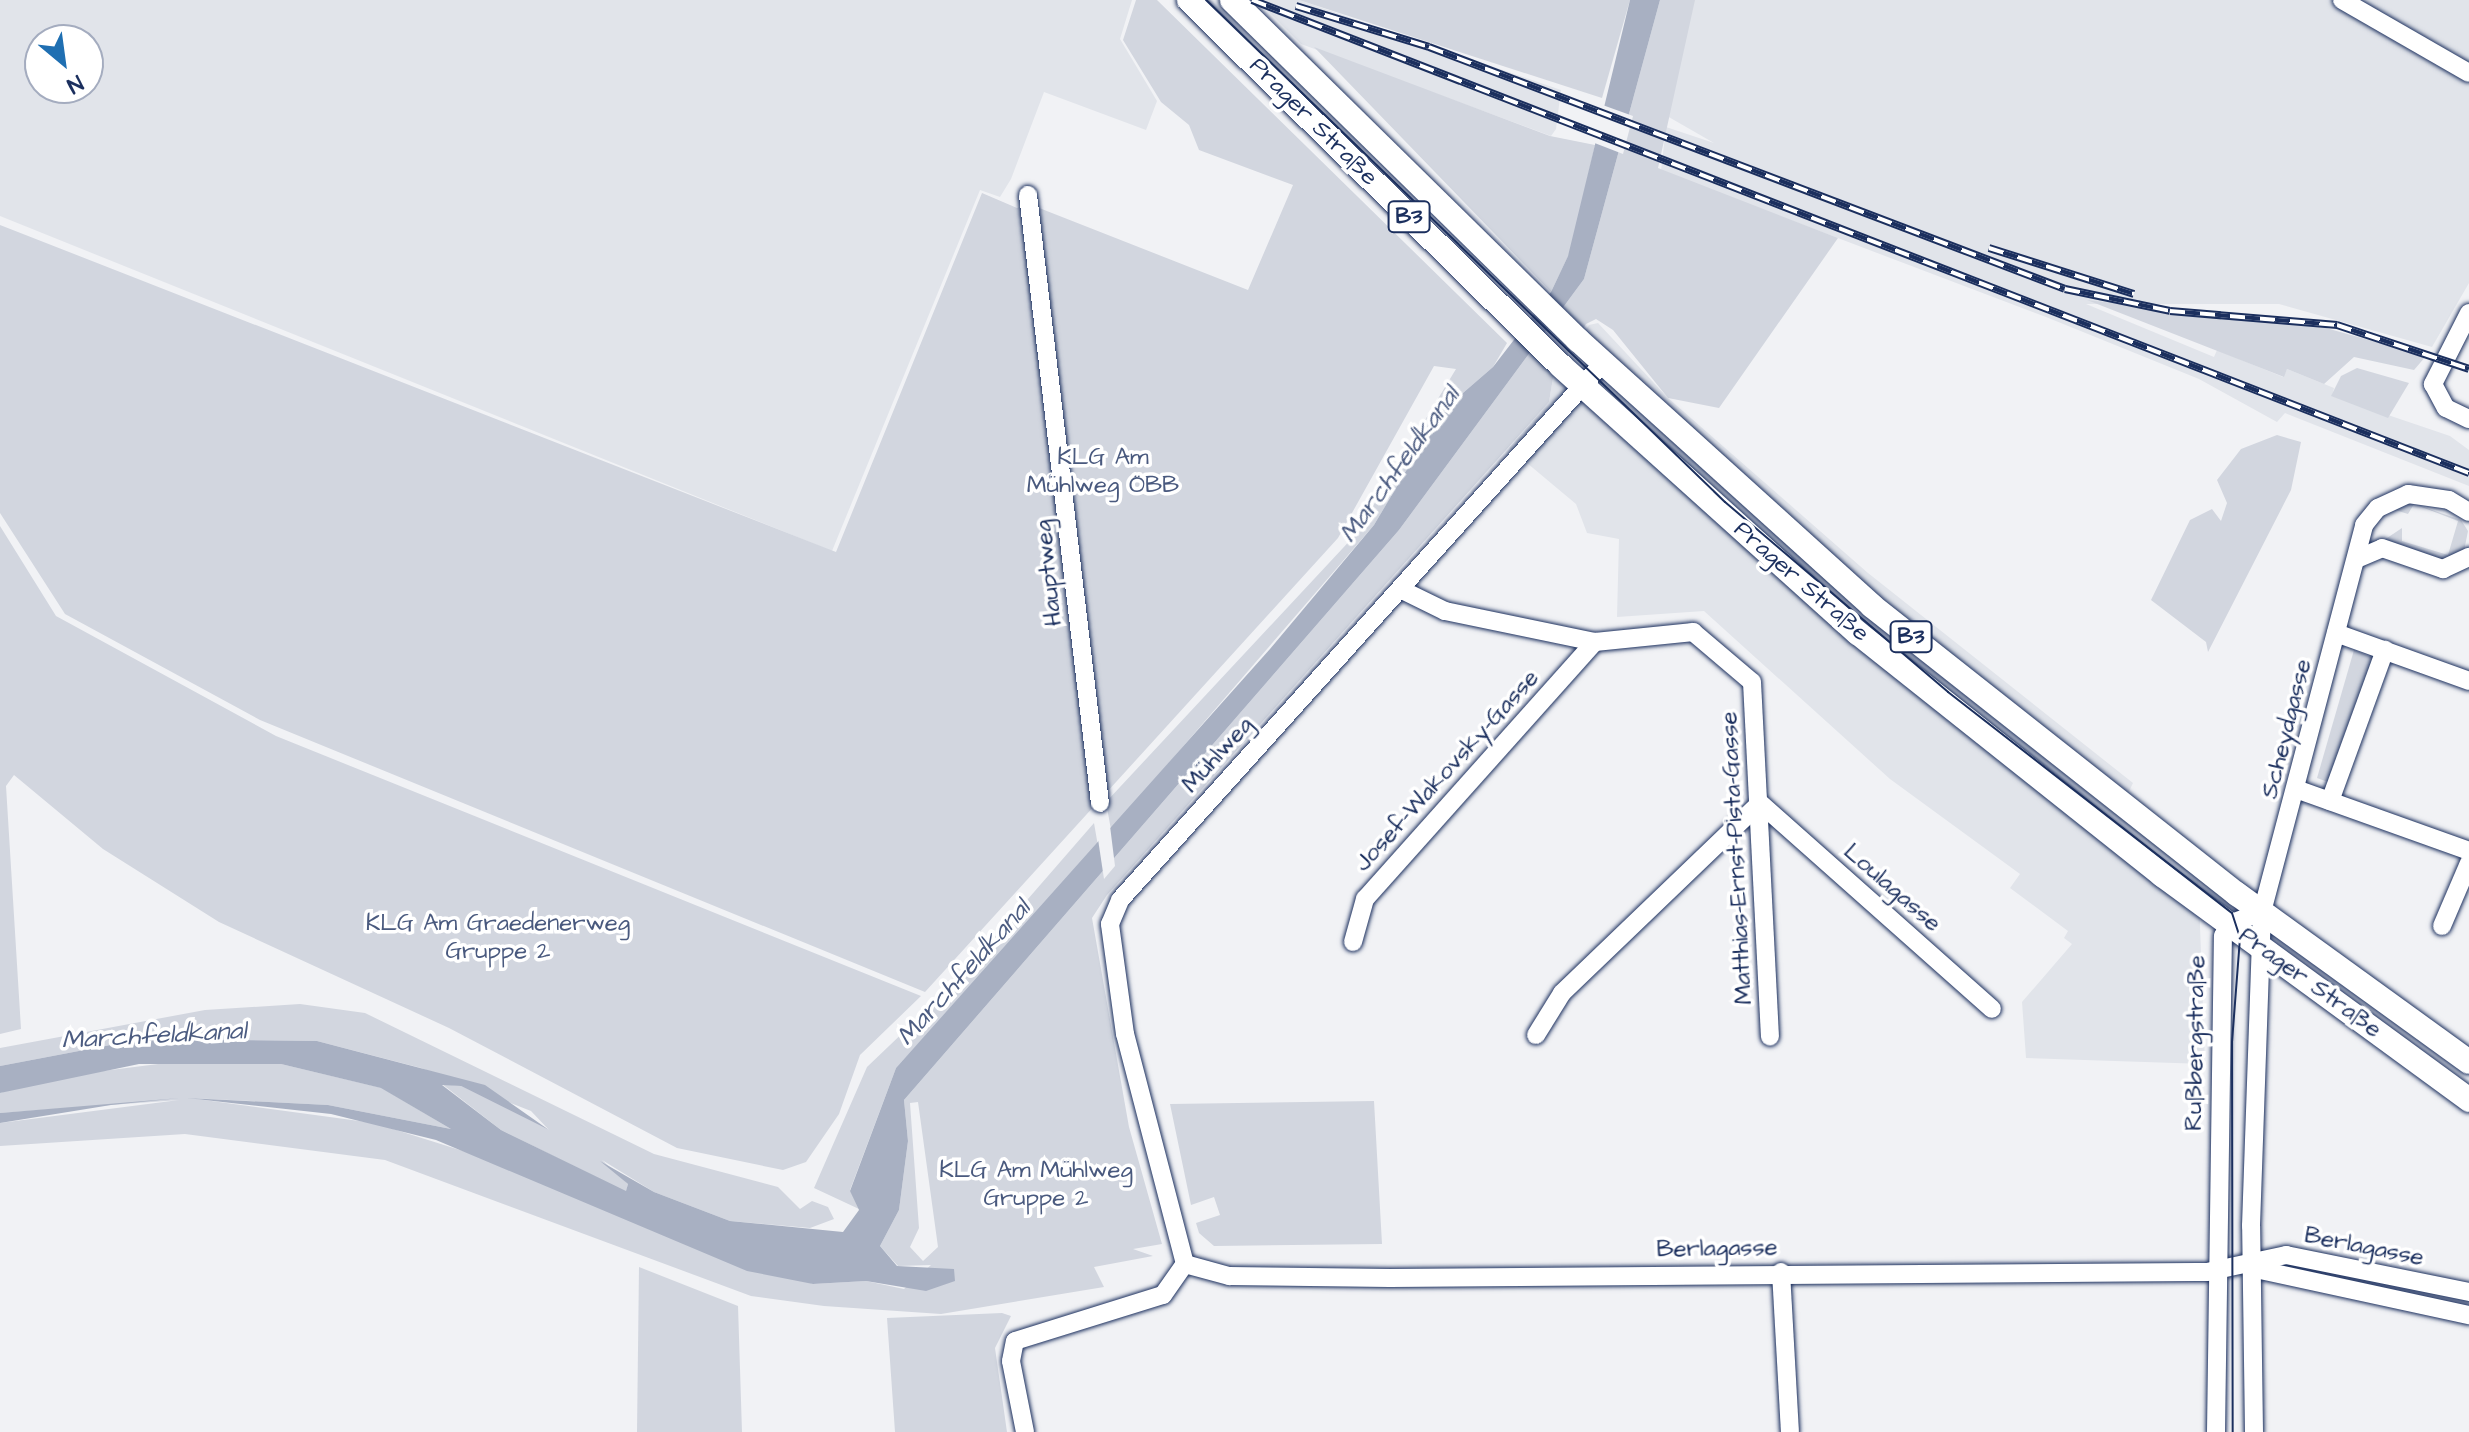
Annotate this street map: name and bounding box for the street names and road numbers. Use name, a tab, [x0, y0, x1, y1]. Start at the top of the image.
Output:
street label: Prager Straße	[1243, 52, 1383, 192]
road number: B3	[1387, 199, 1431, 235]
street label: Prager Straße	[1728, 516, 1874, 648]
street label: Hauptweg	[1029, 518, 1069, 628]
road number: B3	[1889, 619, 1933, 655]
street label: Scheydgasse	[2256, 656, 2318, 802]
street label: Josef-Wakovsky-Gasse	[1349, 664, 1545, 878]
street label: Mühlweg	[1176, 711, 1260, 799]
street label: Matthias-Ernst-Pista-Gasse	[1715, 711, 1759, 1005]
street label: Loulagasse	[1837, 838, 1947, 938]
street label: Prager Straße	[2233, 922, 2387, 1044]
street label: Rußbergstraße	[2180, 955, 2212, 1131]
street label: Berlagasse	[2302, 1221, 2426, 1273]
street label: Berlagasse	[1656, 1234, 1778, 1264]

